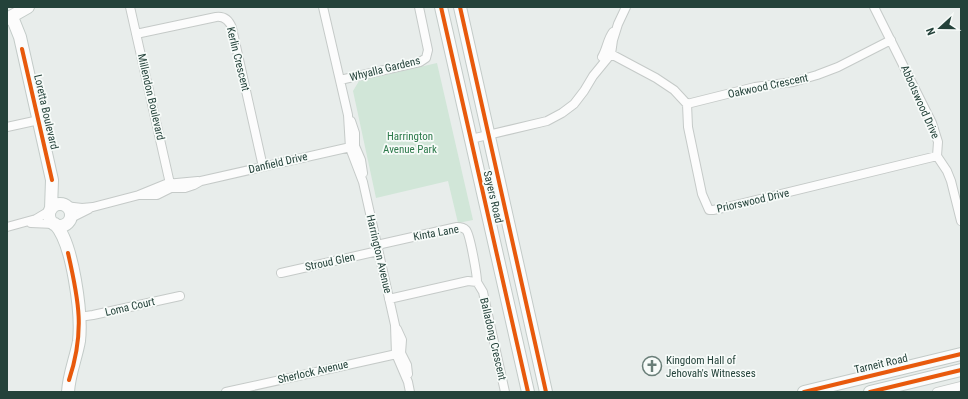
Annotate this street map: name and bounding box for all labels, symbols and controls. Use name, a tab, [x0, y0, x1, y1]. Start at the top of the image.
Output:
north arrow	[920, 8, 960, 48]
street label: Kerlin Crescent	[224, 26, 252, 92]
text: N	[924, 26, 938, 37]
street label: Millendon Boulevard	[135, 53, 167, 141]
street label: Whyalla Gardens	[348, 54, 422, 84]
street label: Abbotswood Drive	[898, 63, 942, 141]
street label: Oakwood Crescent	[727, 71, 809, 101]
street label: Loretta Boulevard	[31, 73, 61, 151]
park label: Harrington Avenue Park	[383, 130, 437, 156]
street label: Danfield Drive	[247, 150, 309, 176]
street label: Sayers Road	[481, 169, 505, 225]
street label: Priorswood Drive	[715, 186, 791, 216]
street label: Harrington Avenue	[364, 213, 394, 295]
street label: Kinta Lane	[412, 223, 460, 243]
street label: Stroud Glen	[304, 250, 356, 274]
street label: Loma Court	[104, 295, 156, 319]
street label: Balladong Crescent	[477, 296, 509, 382]
street label: Tarneit Road	[853, 352, 909, 376]
place label: Kingdom Hall of Jehovah's Witnesses	[666, 354, 756, 380]
church icon: Kingdom Hall of Jehovah's Witnesses	[641, 355, 663, 377]
street label: Sherlock Avenue	[277, 358, 349, 386]

